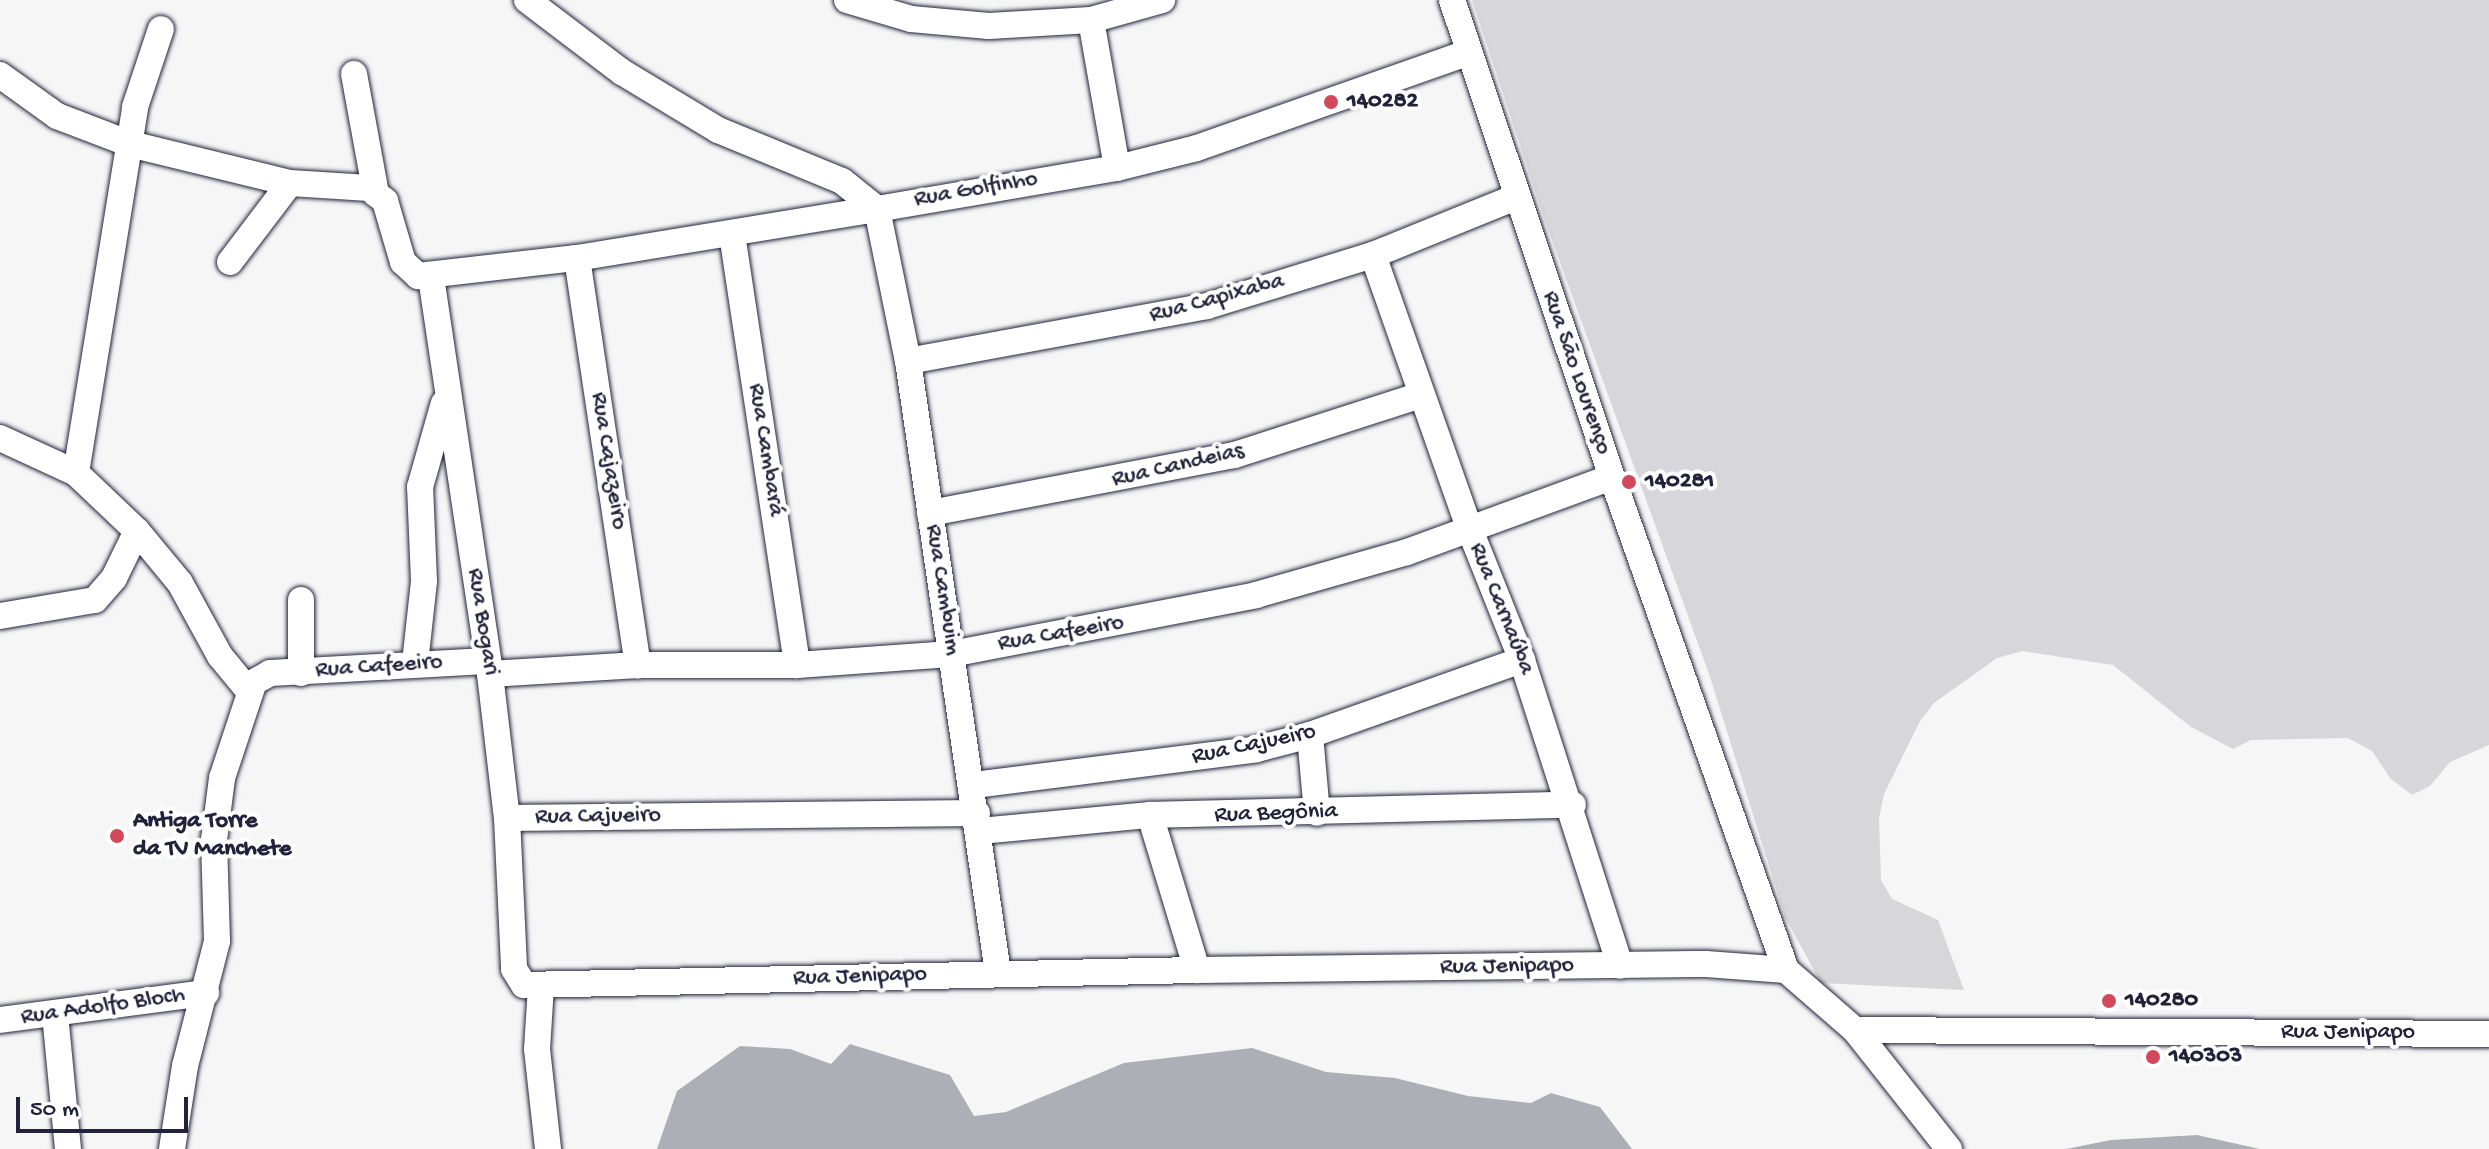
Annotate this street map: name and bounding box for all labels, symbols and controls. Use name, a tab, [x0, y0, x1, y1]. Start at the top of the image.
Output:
place label: 140282	[1347, 88, 1418, 116]
marker: 140282	[1322, 93, 1340, 111]
street label: Rua Golfinho	[912, 165, 1040, 215]
street label: Rua Capixaba	[1147, 267, 1287, 331]
street label: Rua São Lourenço	[1535, 288, 1617, 458]
street label: Rua Cambará	[740, 382, 790, 518]
street label: Rua Cajazeiro	[583, 390, 633, 532]
street label: Rua Candeias	[1109, 437, 1247, 495]
place label: 140281	[1645, 468, 1714, 496]
marker: 140281	[1620, 473, 1638, 491]
street label: Rua Cambuim	[917, 522, 967, 658]
street label: Rua Carnaúba	[1461, 539, 1541, 679]
street label: Rua Bogari	[459, 566, 505, 678]
street label: Rua Cafeeiro	[996, 609, 1126, 659]
street label: Rua Cafeeiro	[314, 648, 444, 686]
street label: Rua Cajueiro	[1189, 718, 1319, 772]
street label: Rua Begônia	[1214, 797, 1338, 831]
street label: Rua Cajueiro	[535, 802, 661, 832]
place label: Antiga Torre da TV Manchete	[133, 808, 291, 864]
marker: Antiga Torre da TV Manchete	[108, 827, 126, 845]
street label: Rua Jenipapo	[1440, 951, 1574, 983]
street label: Rua Jenipapo	[793, 960, 927, 994]
street label: Rua Adolfo Bloch	[19, 981, 187, 1033]
place label: 140280	[2125, 987, 2198, 1015]
marker: 140280	[2100, 992, 2118, 1010]
street label: Rua Jenipapo	[2281, 1019, 2415, 1047]
place label: 140303	[2169, 1043, 2242, 1071]
marker: 140303	[2144, 1048, 2162, 1066]
scale bar	[20, 1081, 192, 1131]
text: 50 m	[30, 1096, 79, 1125]

